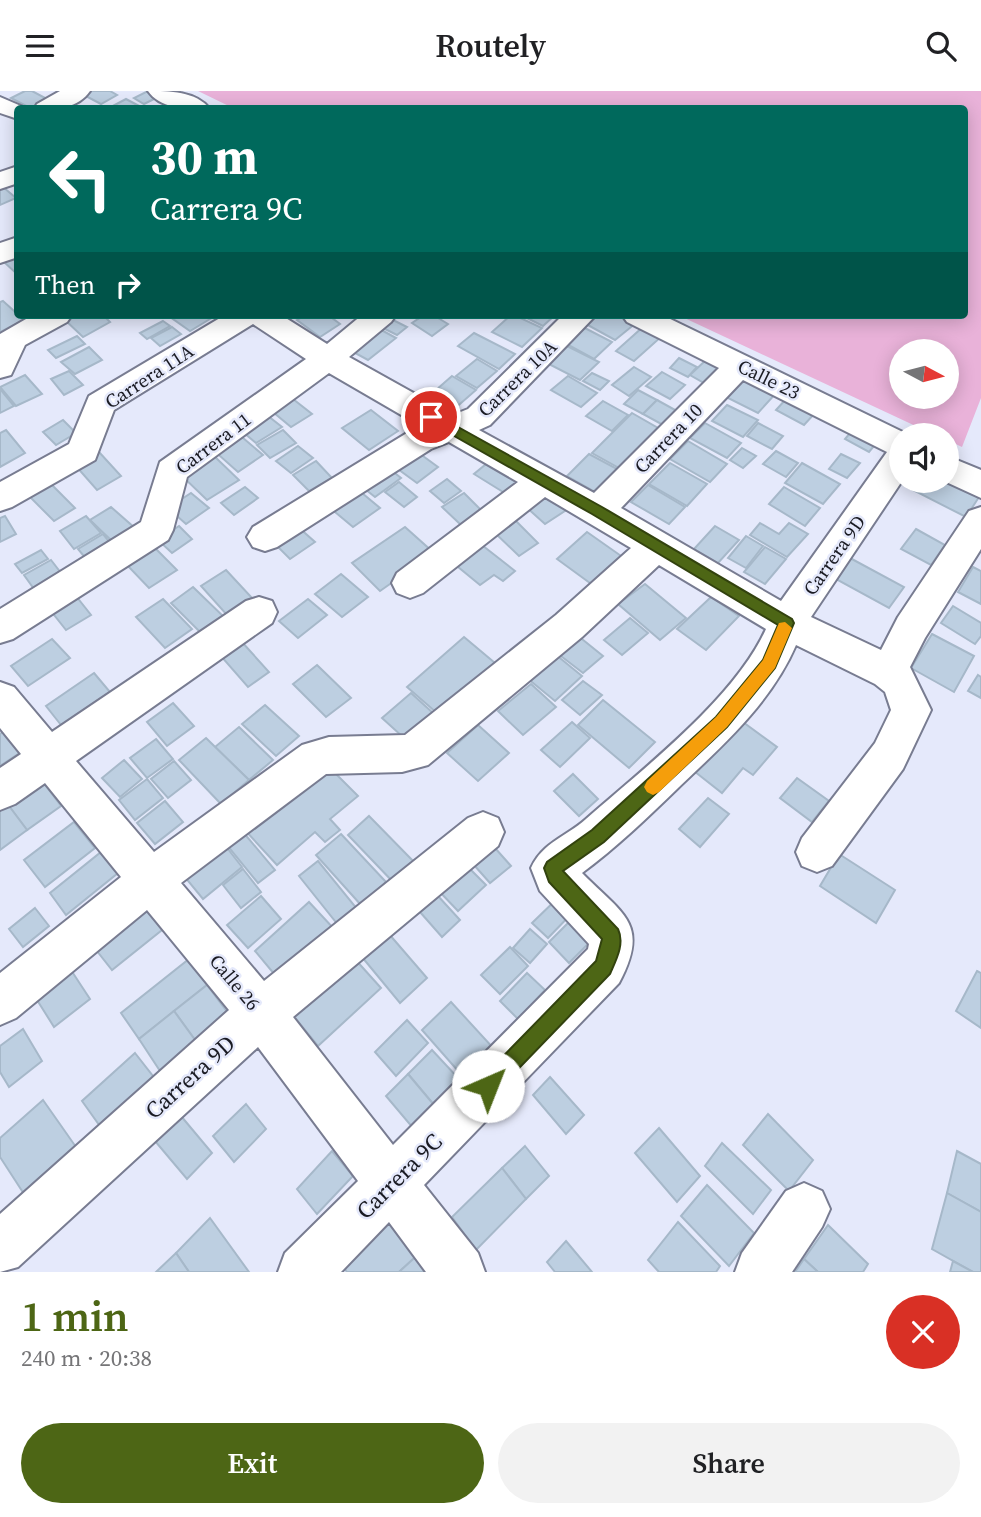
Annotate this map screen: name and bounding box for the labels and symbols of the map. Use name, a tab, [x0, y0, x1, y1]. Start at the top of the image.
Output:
street label: Carrera 10A	[472, 333, 563, 422]
street label: Carrera 11A	[100, 337, 199, 414]
north arrow	[889, 339, 959, 409]
street label: Calle 23	[734, 353, 804, 405]
pin	[401, 387, 461, 447]
street label: Carrera 10	[628, 397, 708, 479]
street label: Carrera 11	[170, 406, 256, 480]
street label: Carrera 9D	[797, 510, 871, 600]
street label: Calle 26	[204, 948, 266, 1016]
street label: Carrera 9D	[138, 1028, 242, 1126]
position arrow	[451, 1049, 525, 1123]
street label: Carrera 9C	[349, 1126, 449, 1226]

